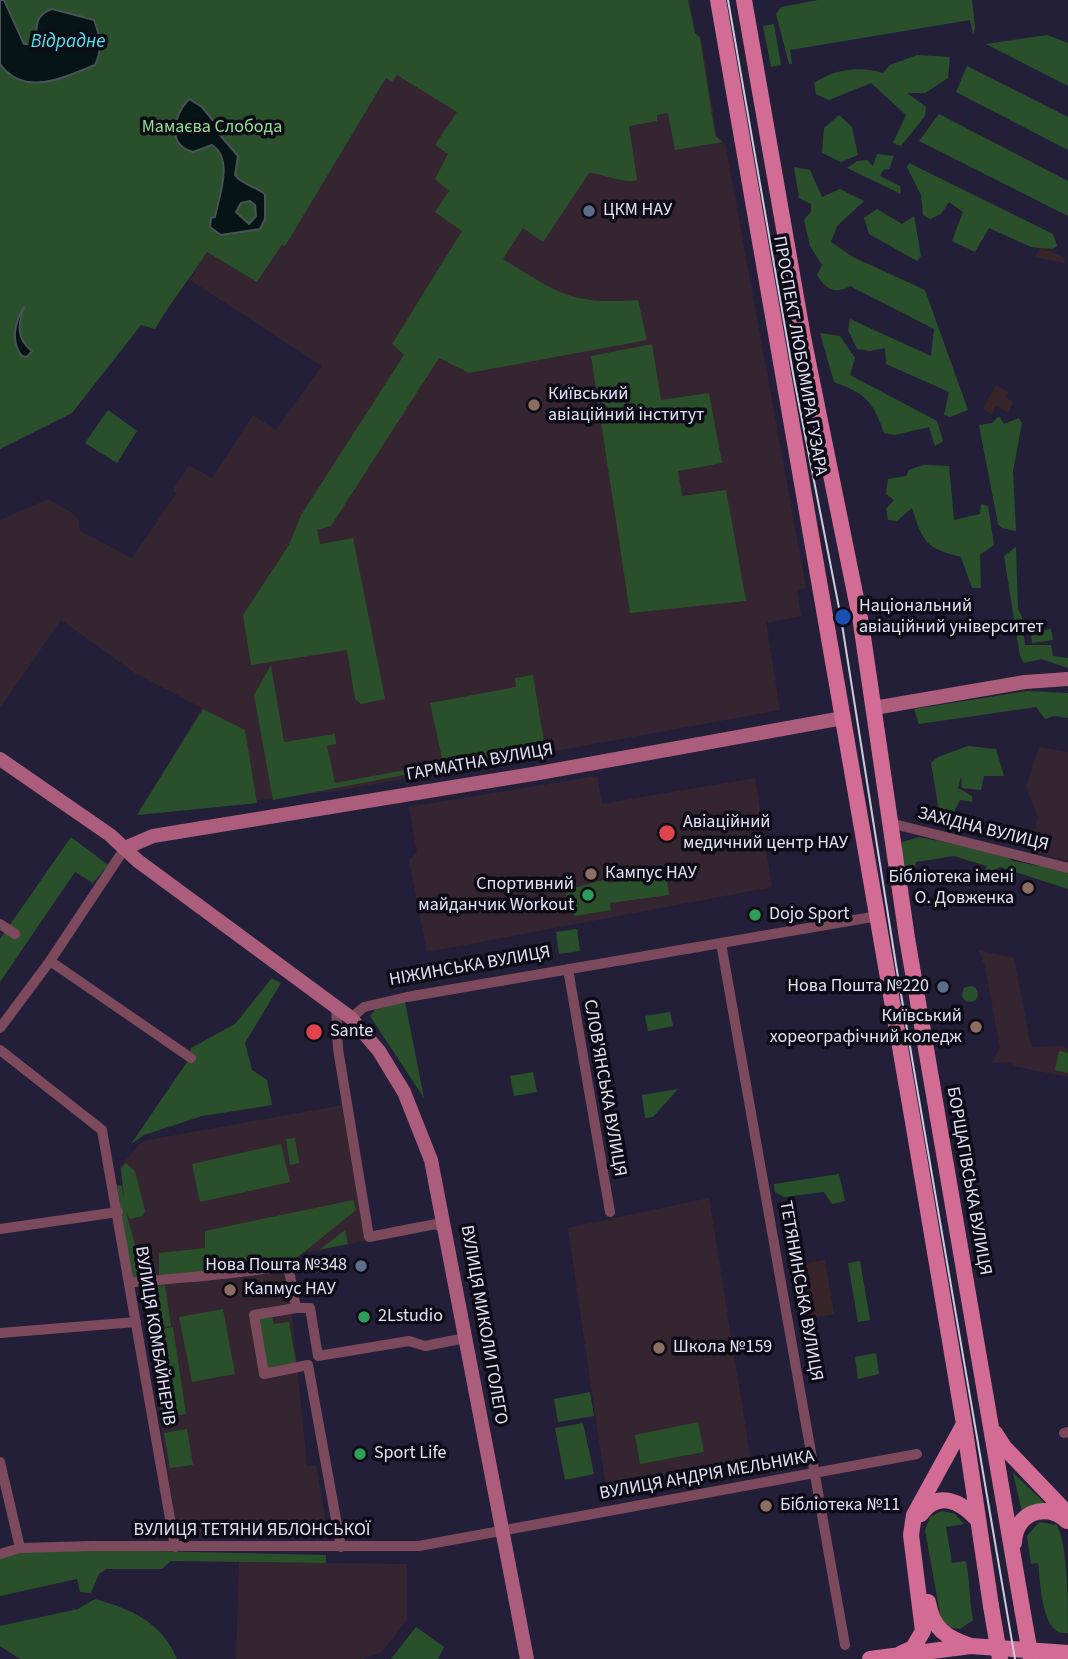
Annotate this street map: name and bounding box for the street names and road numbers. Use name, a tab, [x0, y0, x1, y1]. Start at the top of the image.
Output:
street label: ПРОСПЕКТ ЛЮБОМИРА ГУЗАРА	[767, 234, 831, 478]
street label: ГАРМАТНА ВУЛИЦЯ	[405, 739, 555, 787]
street label: ЗАХІДНА ВУЛИЦЯ	[915, 803, 1051, 857]
street label: НІЖИНСЬКА ВУЛИЦЯ	[388, 942, 552, 992]
street label: СЛОВ'ЯНСЬКА ВУЛИЦЯ	[578, 998, 630, 1178]
street label: БОРЩАГІВСЬКА ВУЛИЦЯ	[941, 1085, 995, 1277]
street label: ТЕТЯНИНСЬКА ВУЛИЦЯ	[774, 1199, 826, 1383]
street label: ВУЛИЦЯ МИКОЛИ ГОЛЕГО	[455, 1224, 511, 1426]
street label: ВУЛИЦЯ КОМБАЙНЕРІВ	[129, 1245, 179, 1427]
street label: ВУЛИЦЯ АНДРІЯ МЕЛЬНИКА	[598, 1446, 816, 1506]
street label: ВУЛИЦЯ ТЕТЯНИ ЯБЛОНСЬКОЇ	[133, 1520, 371, 1542]

